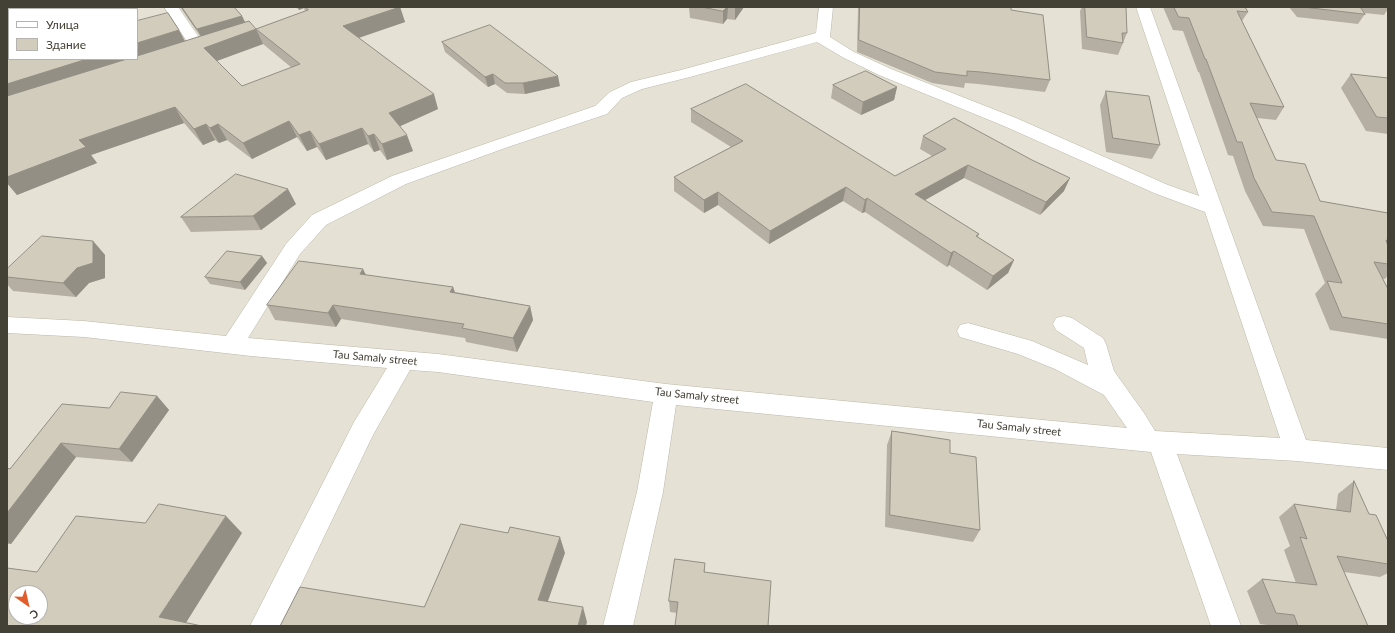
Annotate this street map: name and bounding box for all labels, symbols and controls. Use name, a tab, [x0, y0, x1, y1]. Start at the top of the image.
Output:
legend	[8, 8, 138, 60]
text: Улица	[46, 17, 79, 32]
text: Здание	[46, 37, 86, 52]
street label: Tau Samaly street	[332, 348, 418, 368]
street label: Tau Samaly street	[654, 385, 740, 407]
street label: Tau Samaly street	[976, 417, 1062, 439]
north arrow	[8, 585, 48, 625]
text: С	[28, 607, 41, 622]

